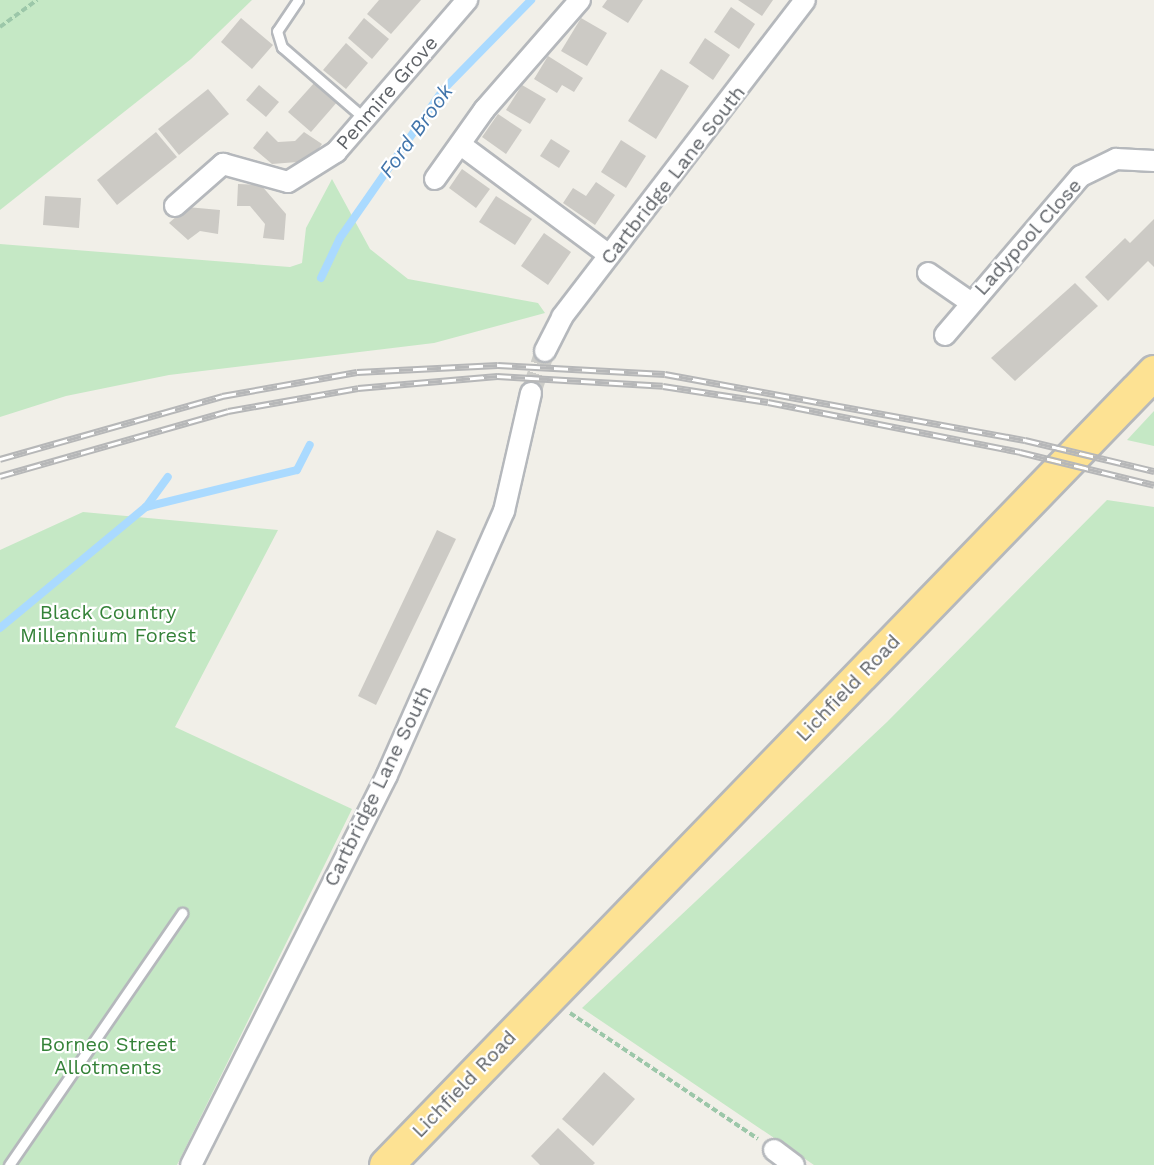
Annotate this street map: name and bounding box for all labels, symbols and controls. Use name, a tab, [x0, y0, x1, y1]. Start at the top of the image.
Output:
street label: Penmire Grove	[331, 31, 443, 155]
water label: Ford Brook	[374, 79, 458, 183]
street label: Cartbridge Lane South	[596, 81, 750, 269]
street label: Ladypool Close	[969, 173, 1087, 301]
park label: Black Country Millennium Forest	[20, 601, 196, 648]
street label: Lichfield Road	[791, 629, 905, 747]
street label: Cartbridge Lane South	[319, 682, 437, 890]
street label: Lichfield Road	[407, 1025, 521, 1143]
park label: Borneo Street Allotments	[40, 1033, 176, 1080]

